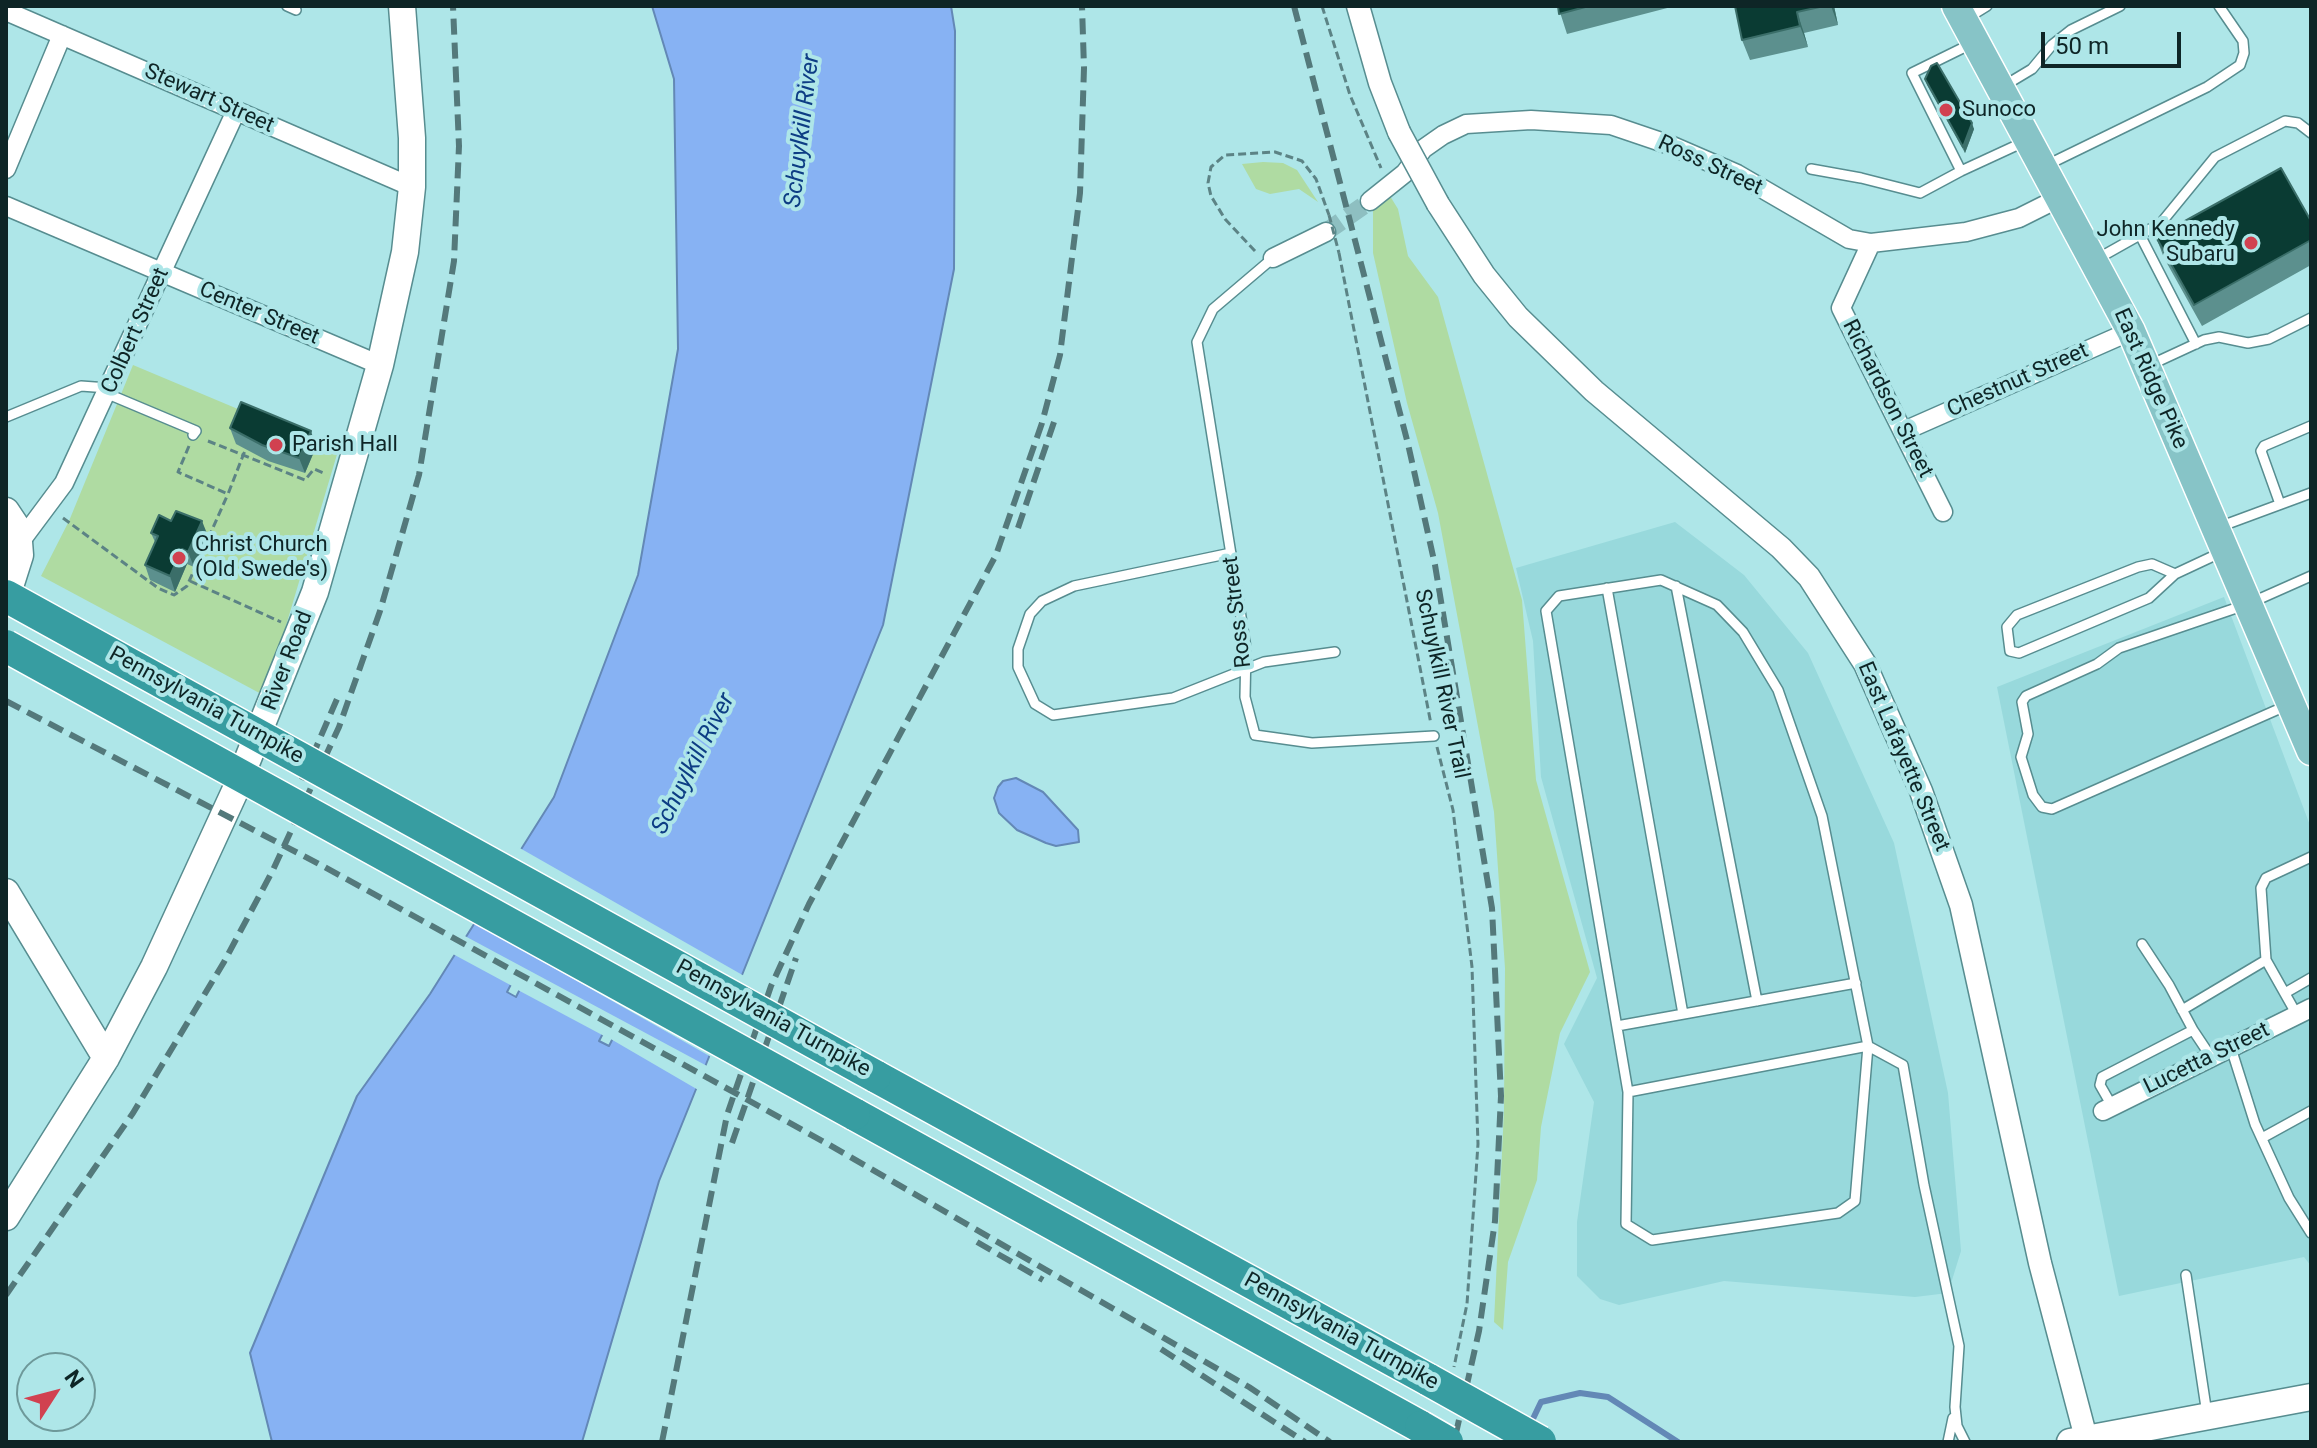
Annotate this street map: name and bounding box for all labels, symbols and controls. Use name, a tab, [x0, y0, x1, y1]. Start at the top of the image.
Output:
scale bar	[2045, 16, 2185, 66]
text: 50 m	[2055, 32, 2109, 60]
water label: Schuylkill River	[779, 53, 827, 209]
street label: Stewart Street	[140, 59, 278, 139]
place label: Sunoco	[1962, 97, 2036, 123]
marker: Sunoco	[1937, 101, 1955, 119]
street label: Ross Street	[1654, 130, 1766, 202]
place label: John Kennedy Subaru	[2097, 217, 2235, 268]
marker: John Kennedy Subaru	[2242, 234, 2260, 252]
street label: Colbert Street	[97, 264, 175, 398]
street label: Center Street	[195, 277, 323, 351]
street label: East Ridge Pike	[2107, 305, 2193, 453]
street label: Richardson Street	[1836, 316, 1938, 482]
street label: Chestnut Street	[1943, 338, 2093, 424]
place label: Parish Hall	[292, 432, 398, 458]
marker: Parish Hall	[267, 436, 285, 454]
place label: Christ Church (Old Swede's)	[195, 532, 328, 584]
marker: Christ Church (Old Swede's)	[170, 549, 188, 567]
street label: Ross Street	[1218, 555, 1258, 669]
street label: Schuylkill River Trail	[1408, 587, 1474, 781]
street label: River Road	[257, 607, 319, 715]
street label: Pennsylvania Turnpike	[104, 642, 308, 770]
street label: East Lafayette Street	[1851, 658, 1955, 856]
water label: Schuylkill River	[646, 689, 742, 839]
street label: Pennsylvania Turnpike	[671, 955, 875, 1083]
street label: Lucetta Street	[2140, 1017, 2274, 1101]
street label: Pennsylvania Turnpike	[1239, 1268, 1443, 1396]
north arrow	[16, 1352, 96, 1432]
text: N	[60, 1365, 89, 1392]

